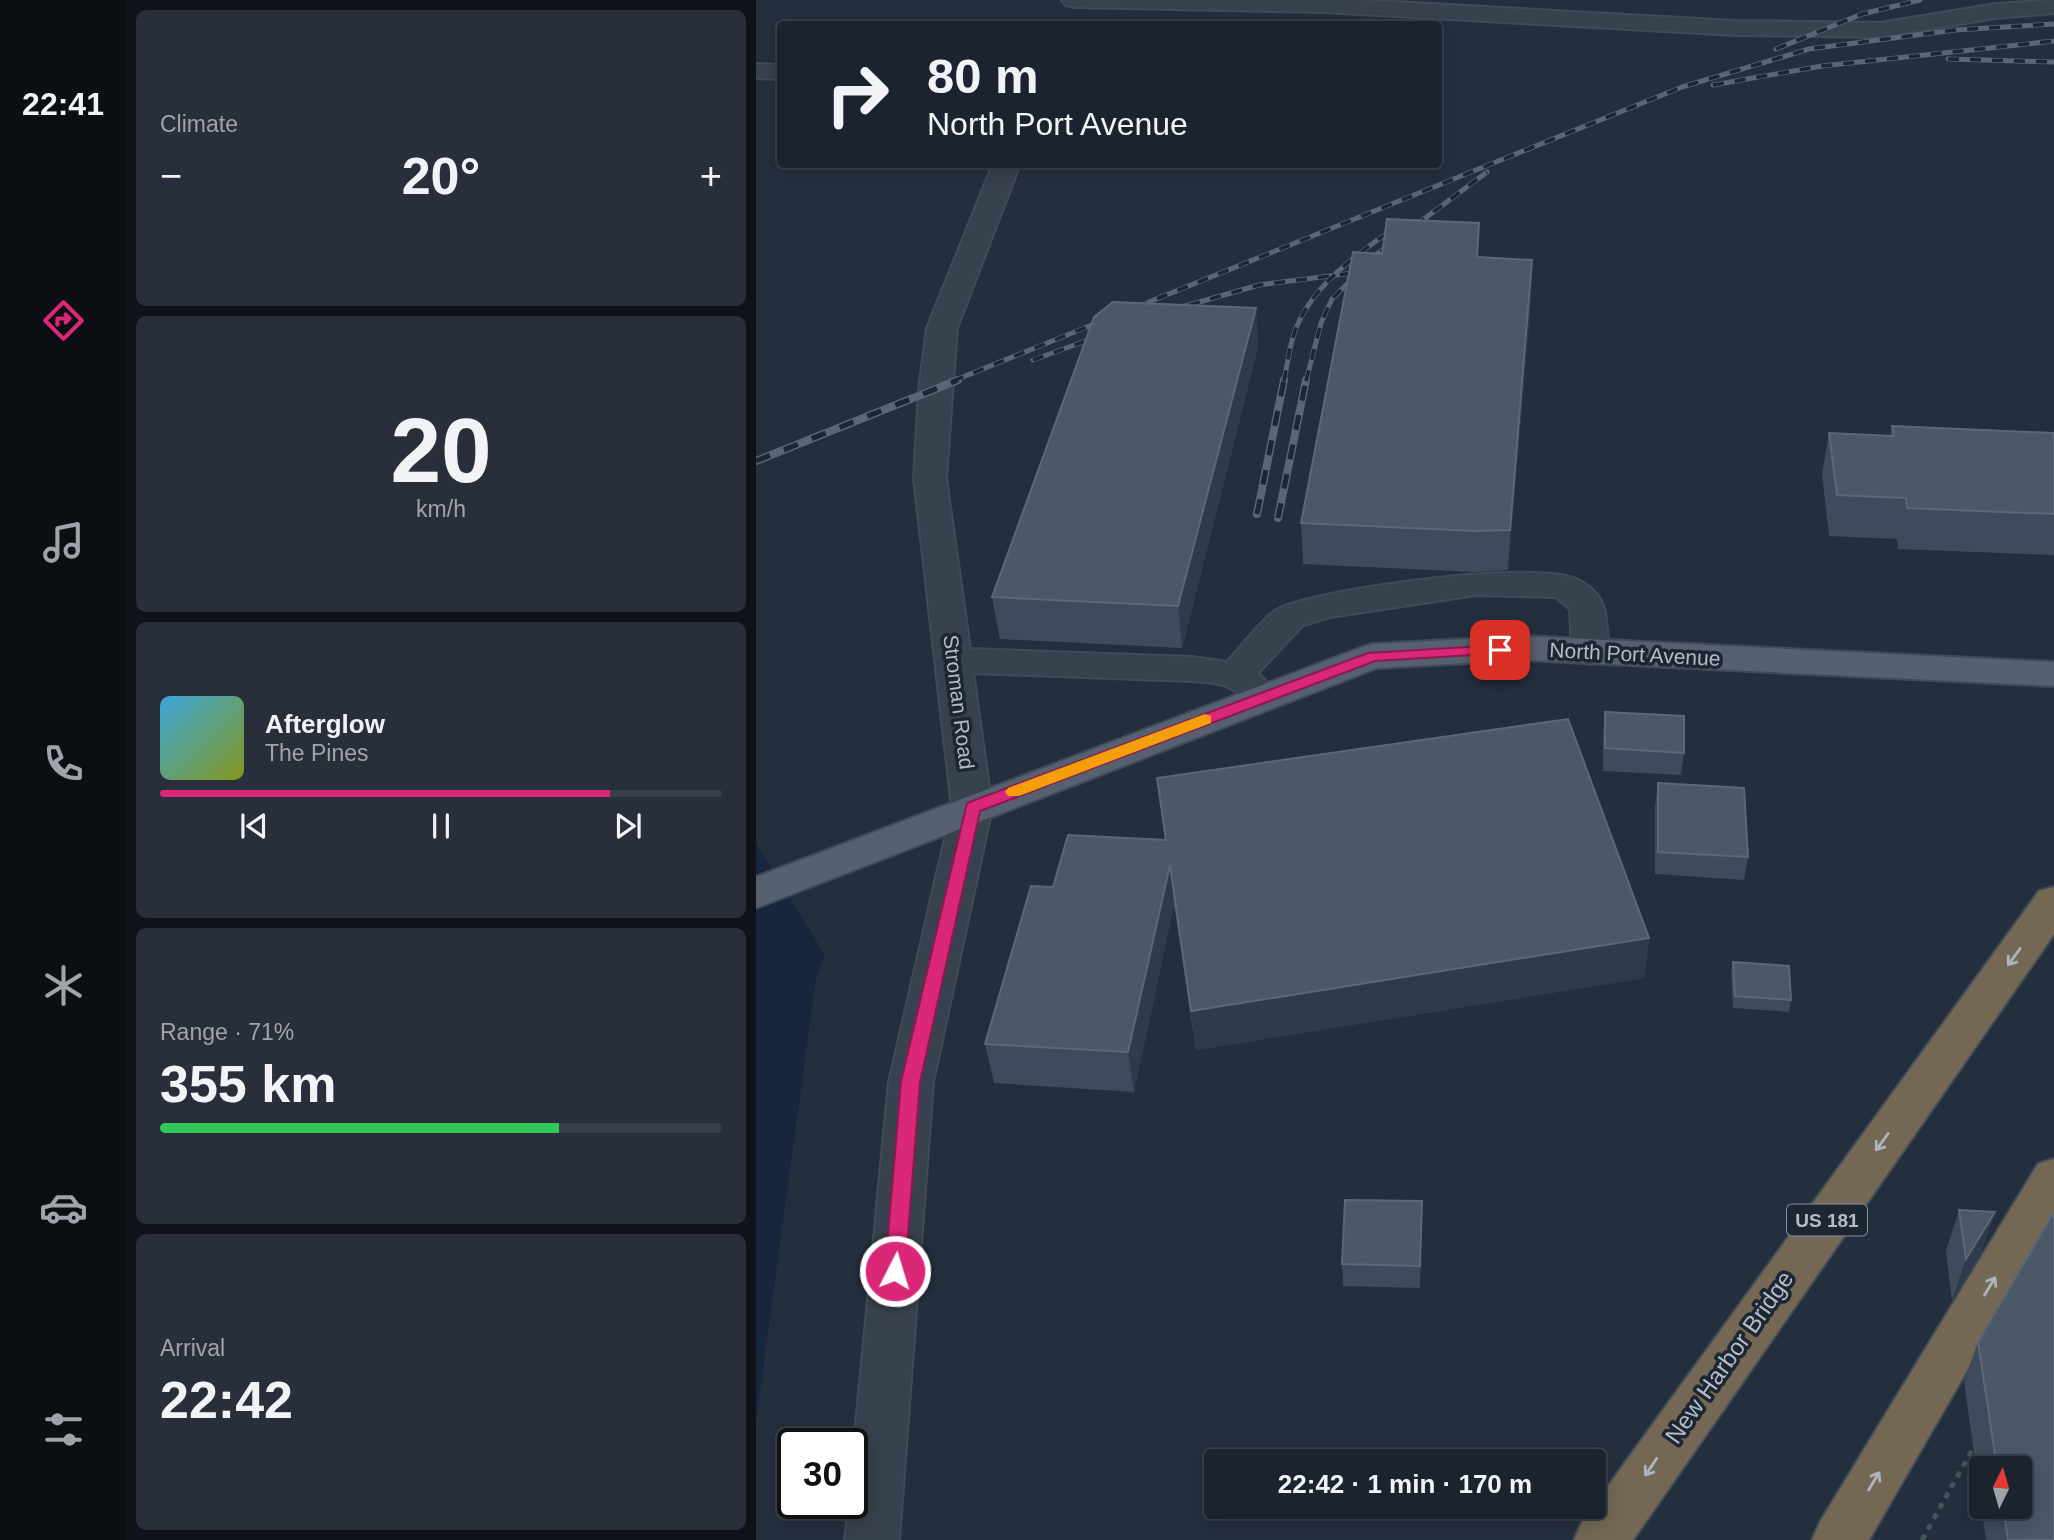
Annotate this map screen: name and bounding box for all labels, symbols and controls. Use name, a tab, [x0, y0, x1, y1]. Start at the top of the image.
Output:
icon: right	[812, 49, 903, 140]
text: 80 m	[927, 49, 1039, 103]
text: 22:41	[22, 86, 104, 122]
text: North Port Avenue	[927, 106, 1188, 142]
text: Climate	[160, 111, 238, 137]
text: 20°	[402, 147, 480, 205]
text: −	[160, 155, 182, 197]
text: +	[700, 155, 722, 197]
icon: directions	[39, 296, 88, 345]
text: 20	[390, 400, 492, 501]
text: km/h	[416, 496, 466, 522]
icon: music	[39, 518, 88, 567]
pin	[1470, 620, 1530, 680]
icon: arrive	[1481, 631, 1519, 669]
street label: Stroman Road	[939, 633, 979, 771]
street label: North Port Avenue	[1549, 638, 1721, 670]
text: Afterglow	[265, 709, 385, 739]
icon: phone	[39, 739, 88, 788]
text: The Pines	[265, 740, 369, 766]
icon: previous	[235, 807, 273, 845]
icon: pause	[422, 807, 460, 845]
icon: next	[609, 807, 647, 845]
one-way arrow	[2007, 947, 2021, 966]
icon: climate	[39, 961, 88, 1010]
text: Range · 71%	[160, 1019, 294, 1045]
text: 355 km	[160, 1055, 336, 1113]
one-way arrow	[1875, 1132, 1889, 1151]
icon: car	[39, 1183, 88, 1232]
road number: US 181	[1787, 1204, 1867, 1236]
position arrow	[858, 1234, 932, 1308]
street label: New Harbor Bridge	[1659, 1266, 1799, 1448]
one-way arrow	[1983, 1276, 1997, 1296]
text: Arrival	[160, 1335, 225, 1361]
text: 22:42	[160, 1371, 293, 1429]
icon: filters	[39, 1405, 88, 1454]
speed limit sign: 30	[777, 1428, 868, 1519]
north arrow	[1969, 1456, 2032, 1519]
map controls	[1969, 1456, 2032, 1519]
one-way arrow	[1644, 1457, 1658, 1476]
text: 22:42 · 1 min · 170 m	[1278, 1469, 1532, 1499]
one-way arrow	[1867, 1472, 1881, 1492]

